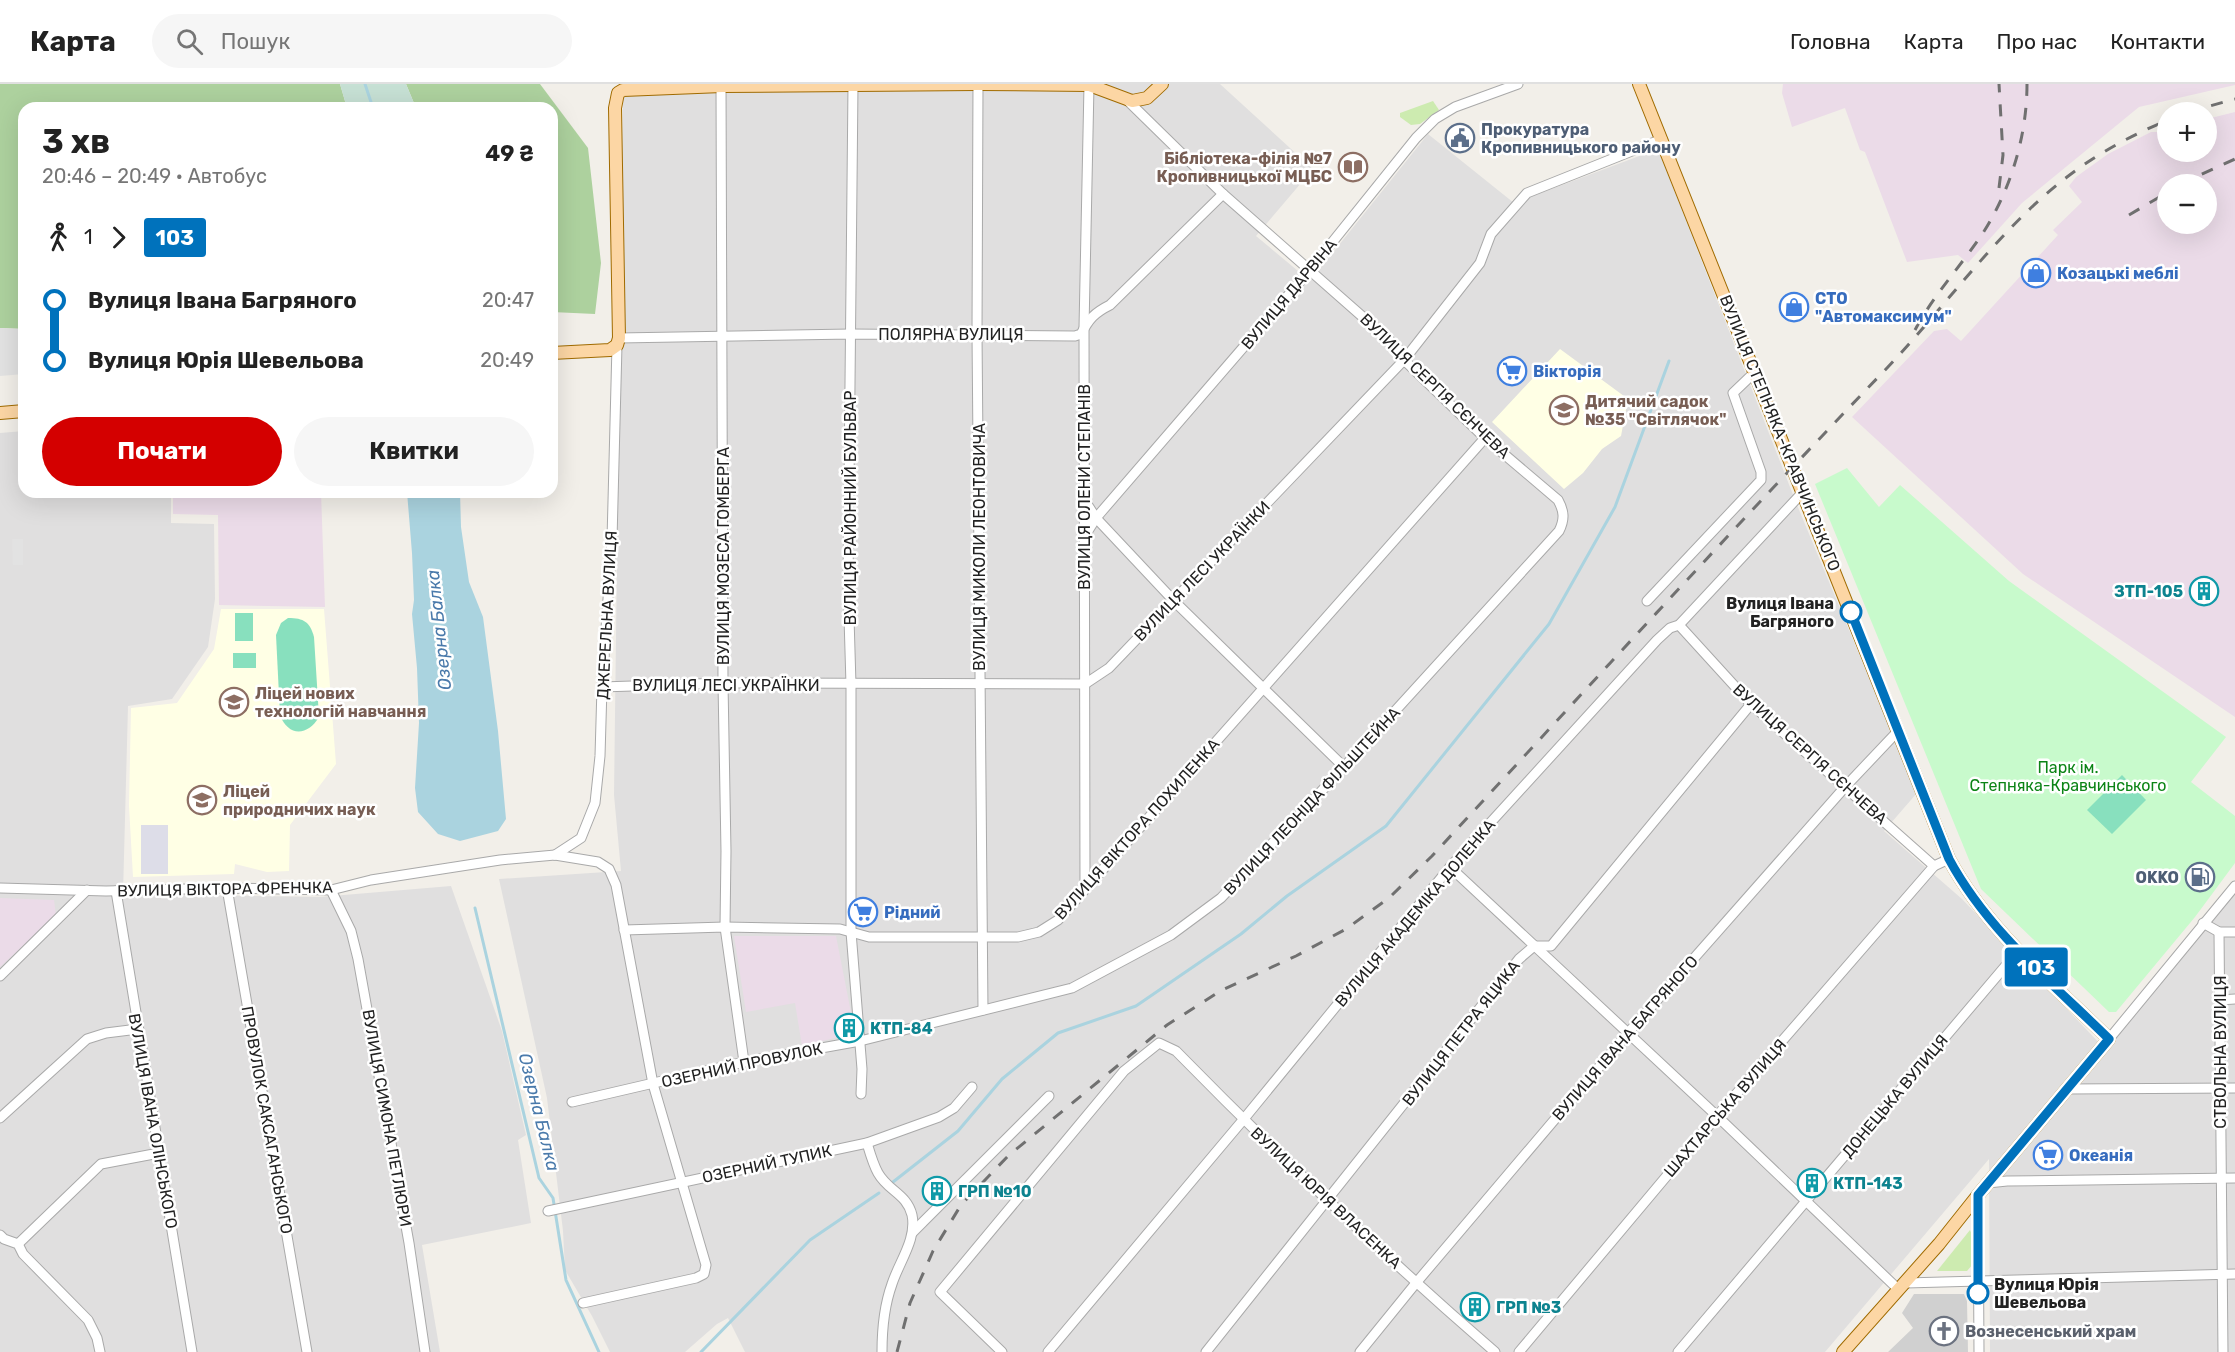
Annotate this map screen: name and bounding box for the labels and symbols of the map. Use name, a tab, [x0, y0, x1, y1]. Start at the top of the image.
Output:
place label: Прокуратура Кропивницького району	[1481, 120, 1681, 157]
public building icon: Прокуратура Кропивницького району	[1444, 122, 1476, 154]
place label: Бібліотека-філія №7 Кропивницької МЦБС	[1156, 149, 1332, 186]
library icon: Бібліотека-філія №7 Кропивницької МЦБС	[1337, 151, 1369, 183]
street label: ВУЛИЦЯ ДАРВІНА	[1237, 235, 1341, 353]
shop icon: Козацькі меблі	[2020, 257, 2052, 289]
place label: Козацькі меблі	[2057, 264, 2179, 283]
place label: СТО "Автомаксимум"	[1815, 289, 1952, 326]
shop icon: СТО "Автомаксимум"	[1778, 291, 1810, 323]
street label: ВУЛИЦЯ СТЕПНЯКА-КРАВЧИНСЬКОГО	[1716, 292, 1844, 574]
street label: ВУЛИЦЯ СЕРГІЯ СЄНЧЕВА	[1356, 309, 1514, 463]
street label: ПОЛЯРНА ВУЛИЦЯ	[878, 325, 1024, 344]
supermarket icon: Вікторія	[1496, 355, 1528, 387]
place label: Вікторія	[1533, 362, 1601, 381]
street label: ВУЛИЦЯ ОЛЕНИ СТЕПАНІВ	[1075, 384, 1094, 590]
street label: ВУЛИЦЯ РАЙОННИЙ БУЛЬВАР	[841, 391, 860, 625]
place label: Дитячий садок №35 "Світлячок"	[1585, 392, 1726, 429]
school or university icon: Дитячий садок №35 "Світлячок"	[1548, 394, 1580, 426]
street label: ВУЛИЦЯ МИКОЛИ ЛЕОНТОВИЧА	[970, 423, 989, 671]
street label: ВУЛИЦЯ МОЗЕСА ГОМБЕРГА	[714, 447, 733, 665]
street label: ВУЛИЦЯ ЛЕСІ УКРАЇНКИ	[1130, 497, 1274, 645]
street label: ДЖЕРЕЛЬНА ВУЛИЦЯ	[593, 530, 621, 700]
water label: Озерна Балка	[422, 568, 456, 691]
building icon: ЗТП-105	[2188, 575, 2220, 607]
place label: ЗТП-105	[2114, 582, 2183, 601]
place label: Вулиця Івана Багряного	[1726, 594, 1834, 631]
marker: Вулиця Івана Багряного	[1840, 601, 1862, 623]
street label: ВУЛИЦЯ ЛЕСІ УКРАЇНКИ	[632, 676, 820, 695]
street label: ВУЛИЦЯ СЕРГІЯ СЄНЧЕВА	[1729, 680, 1891, 828]
place label: Ліцей нових технологій навчання	[255, 684, 426, 721]
school or university icon: Ліцей нових технологій навчання	[218, 686, 250, 718]
street label: ВУЛИЦЯ ЛЕОНІДА ФІЛЬШТЕЙНА	[1220, 703, 1404, 899]
street label: ВУЛИЦЯ ВІКТОРА ПОХИЛЕНКА	[1051, 734, 1224, 923]
park label: Парк ім. Степняка-Кравчинського	[1970, 758, 2166, 795]
place label: Ліцей природничих наук	[223, 782, 376, 819]
school or university icon: Ліцей природничих наук	[186, 784, 218, 816]
street label: ВУЛИЦЯ АКАДЕМІКА ДОЛЕНКА	[1331, 815, 1499, 1011]
fuel station icon: OKKO	[2184, 861, 2216, 893]
place label: OKKO	[2136, 868, 2179, 887]
street label: ВУЛИЦЯ ВІКТОРА ФРЕНЧКА	[117, 878, 333, 900]
supermarket icon: Рідний	[847, 896, 879, 928]
place label: Рідний	[884, 903, 941, 922]
line badge: 103	[2002, 948, 2070, 986]
street label: ВУЛИЦЯ ІВАНА БАГРЯНОГО	[1548, 952, 1702, 1124]
street label: ВУЛИЦЯ ПЕТРА ЯЦИКА	[1398, 956, 1524, 1110]
street label: СТВОЛЬНА ВУЛИЦЯ	[2211, 975, 2230, 1129]
street label: ПРОВУЛОК САКСАГАНСЬКОГО	[238, 1005, 296, 1235]
street label: ВУЛИЦЯ СИМОНА ПЕТЛЮРИ	[359, 1008, 415, 1228]
street label: ВУЛИЦЯ ІВАНА ОЛІНСЬКОГО	[125, 1012, 181, 1230]
building icon: КТП-84	[833, 1012, 865, 1044]
place label: КТП-84	[870, 1019, 933, 1038]
street label: ДОНЕЦЬКА ВУЛИЦЯ	[1838, 1031, 1952, 1161]
street label: ШАХТАРСЬКА ВУЛИЦЯ	[1660, 1035, 1790, 1181]
street label: ОЗЕРНИЙ ПРОВУЛОК	[660, 1039, 824, 1091]
water label: Озерна Балка	[514, 1051, 564, 1174]
street label: ВУЛИЦЯ ЮРІЯ ВЛАСЕНКА	[1247, 1123, 1405, 1273]
supermarket icon: Океанія	[2032, 1139, 2064, 1171]
street label: ОЗЕРНИЙ ТУПИК	[700, 1141, 834, 1187]
place label: Океанія	[2069, 1146, 2133, 1165]
building icon: КТП-143	[1796, 1167, 1828, 1199]
place label: КТП-143	[1833, 1174, 1903, 1193]
building icon: ГРП №10	[921, 1175, 953, 1207]
place label: ГРП №10	[958, 1182, 1032, 1201]
place label: Вулиця Юрія Шевельова	[1994, 1275, 2099, 1312]
marker: Вулиця Юрія Шевельова	[1967, 1282, 1989, 1304]
building icon: ГРП №3	[1459, 1291, 1491, 1323]
place label: ГРП №3	[1496, 1298, 1561, 1317]
church icon: Вознесенський храм	[1928, 1315, 1960, 1347]
place label: Вознесенський храм	[1965, 1322, 2136, 1341]

